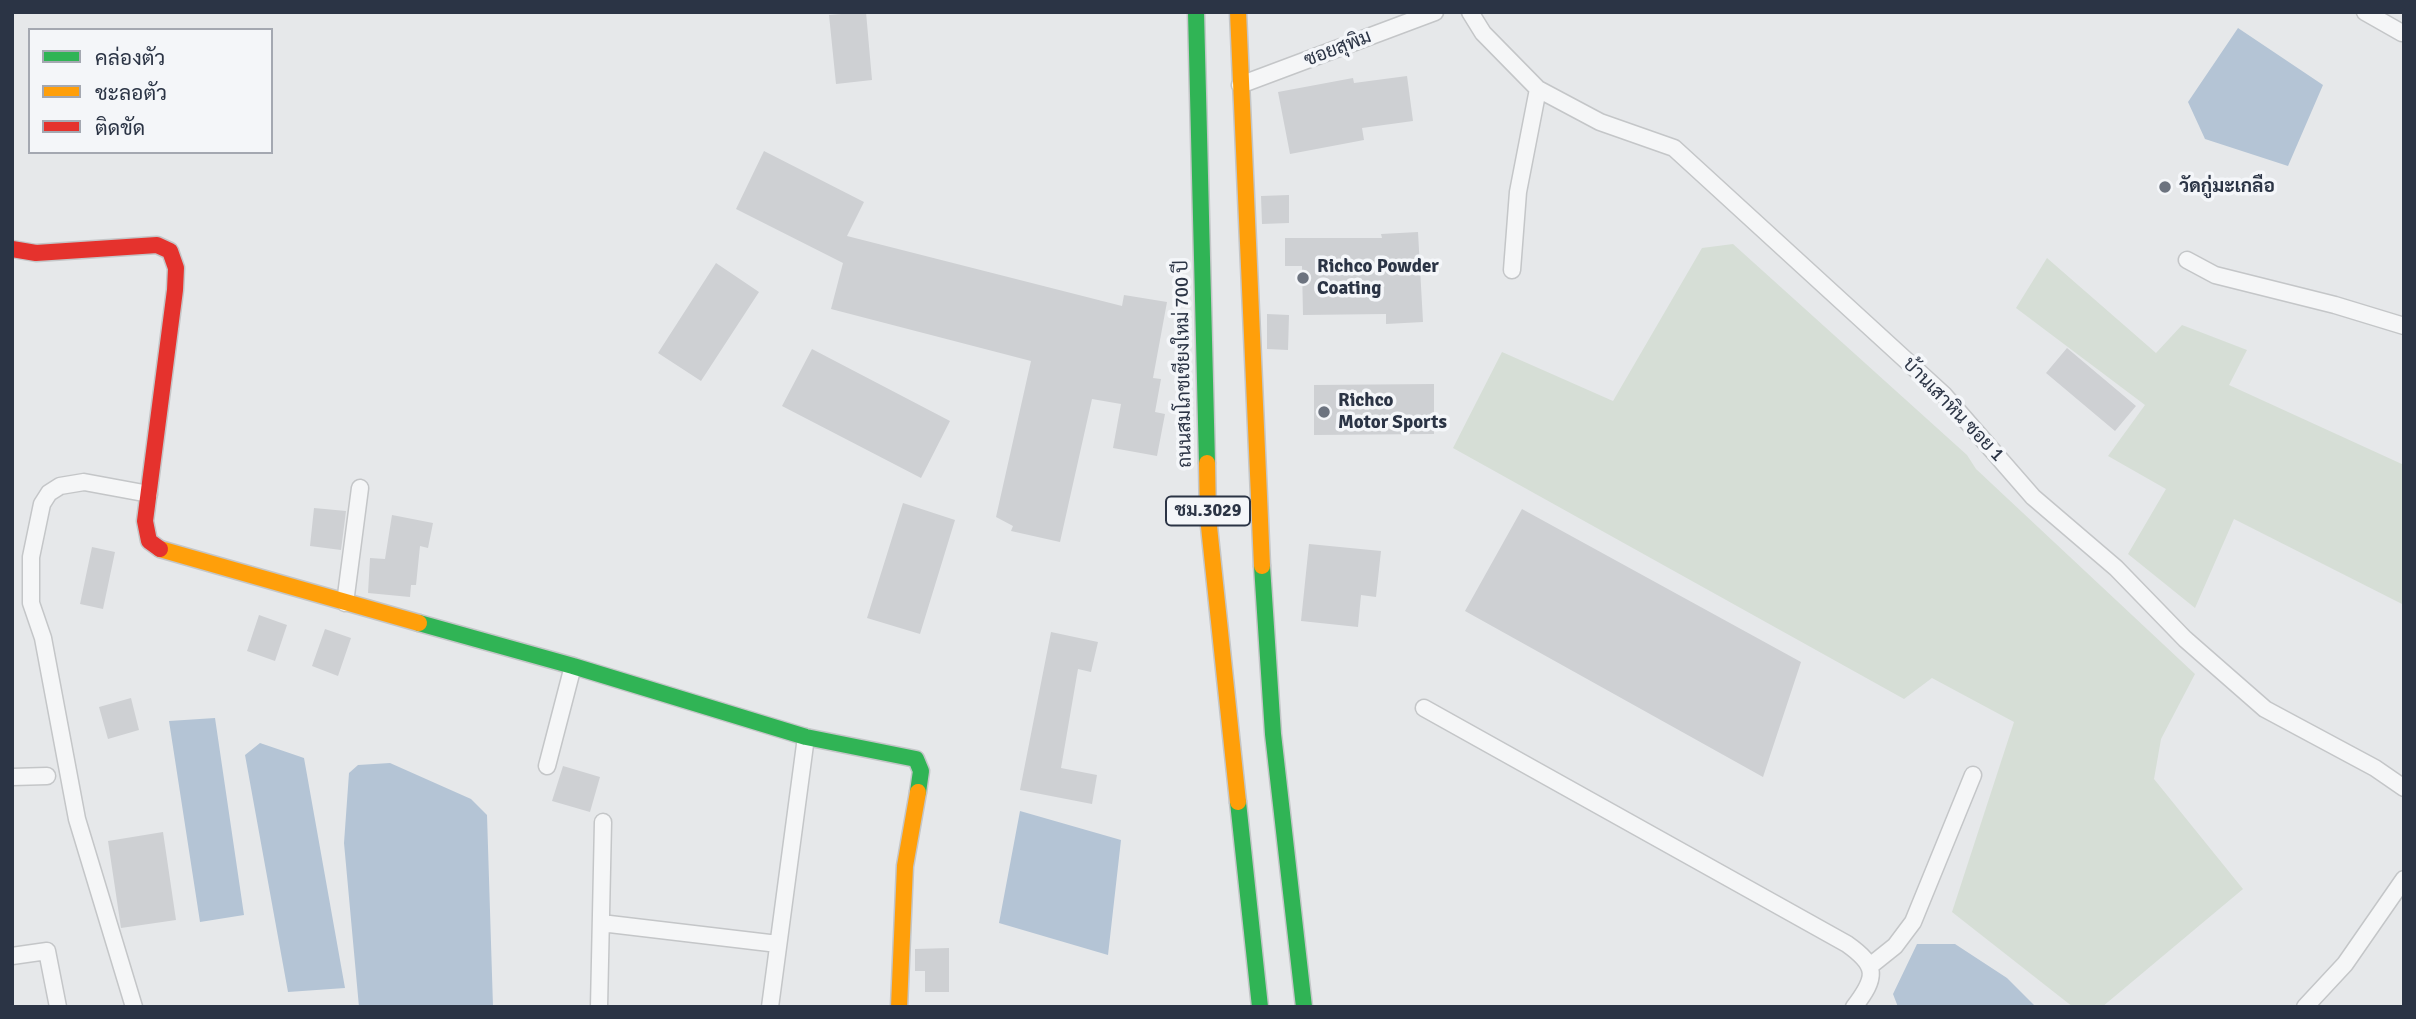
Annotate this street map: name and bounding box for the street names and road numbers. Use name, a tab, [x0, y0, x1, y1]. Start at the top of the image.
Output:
street label: ซอยสุพิม	[1301, 26, 1375, 72]
street label: ถนนสมโภชเชียงใหม่ 700 ปี	[1171, 260, 1197, 468]
street label: บ้านเสาหิน ซอย 1	[1897, 353, 2009, 467]
road number: ชม.3029	[1166, 496, 1250, 526]

